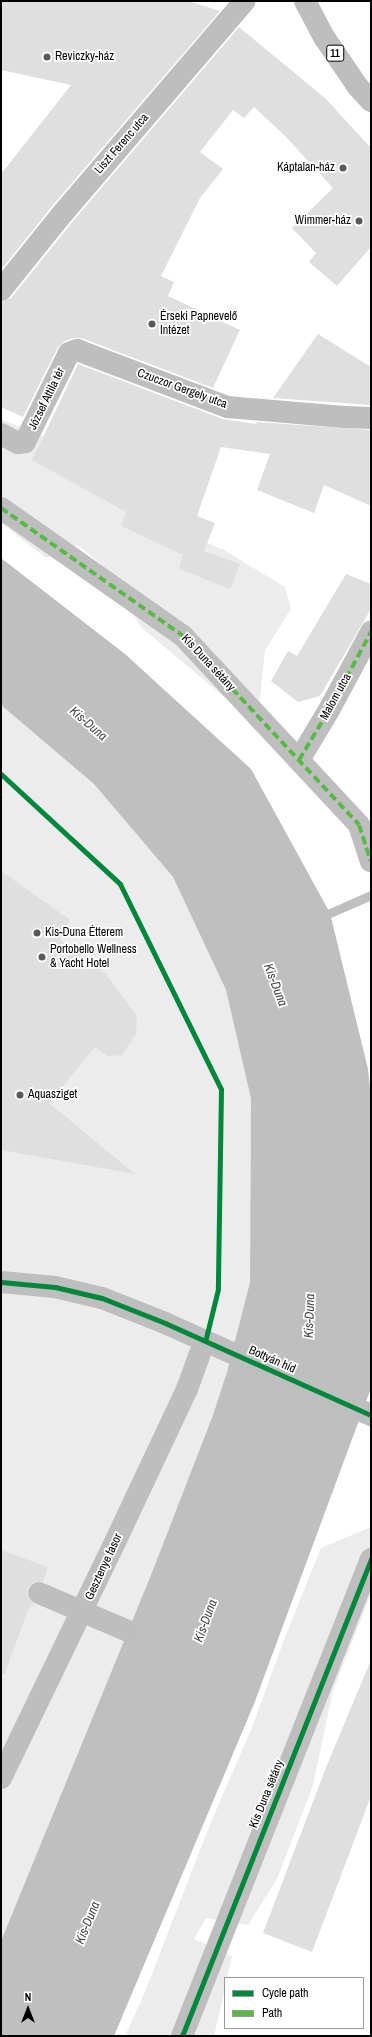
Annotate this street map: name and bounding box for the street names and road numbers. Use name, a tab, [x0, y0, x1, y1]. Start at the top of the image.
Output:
road number: 11	[326, 44, 344, 62]
street label: Liszt Ferenc utca	[92, 111, 152, 177]
street label: József Attila tér	[26, 365, 68, 433]
street label: Czuczor Gergely utca	[135, 366, 229, 412]
street label: Kis Duna sétány	[178, 632, 238, 694]
street label: Malom utca	[317, 671, 355, 723]
street label: Bottyán híd	[246, 1343, 298, 1377]
street label: Gesztenye fasor	[82, 1531, 126, 1603]
street label: Kis Duna sétány	[247, 1758, 287, 1830]

